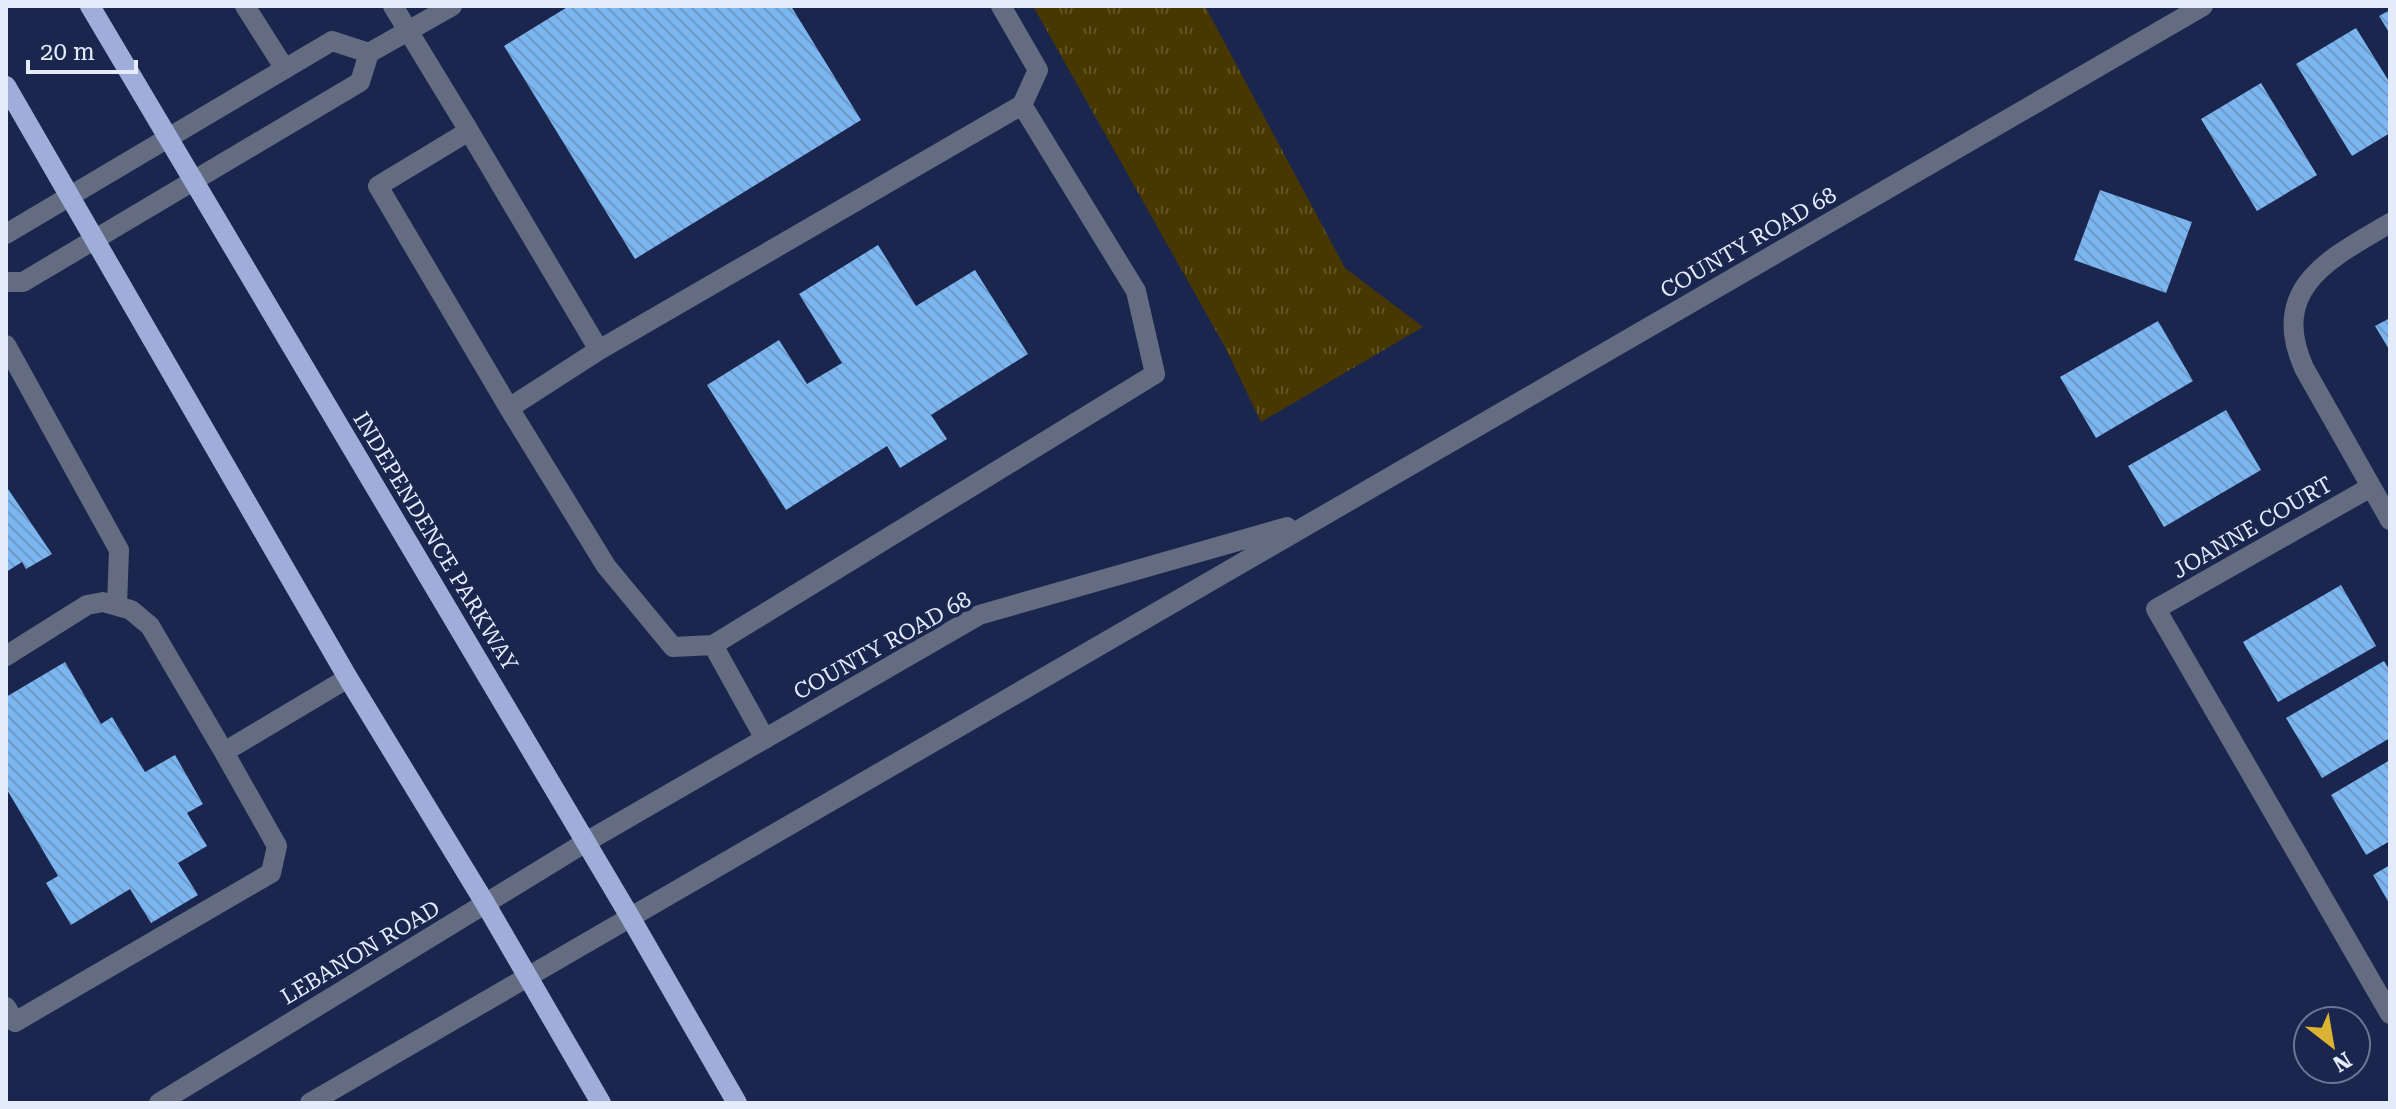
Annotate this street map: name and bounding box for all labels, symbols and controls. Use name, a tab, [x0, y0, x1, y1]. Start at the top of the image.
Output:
scale bar	[28, 24, 136, 74]
text: 20 m	[40, 38, 95, 66]
street label: COUNTY ROAD 68	[1656, 182, 1841, 303]
street label: INDEPENDENCE PARKWAY	[348, 407, 523, 675]
street label: JOANNE COURT	[2168, 472, 2336, 583]
street label: COUNTY ROAD 68	[789, 586, 975, 705]
street label: LEBANON ROAD	[276, 895, 444, 1010]
north arrow	[2292, 1005, 2372, 1085]
text: N	[2328, 1047, 2356, 1077]

